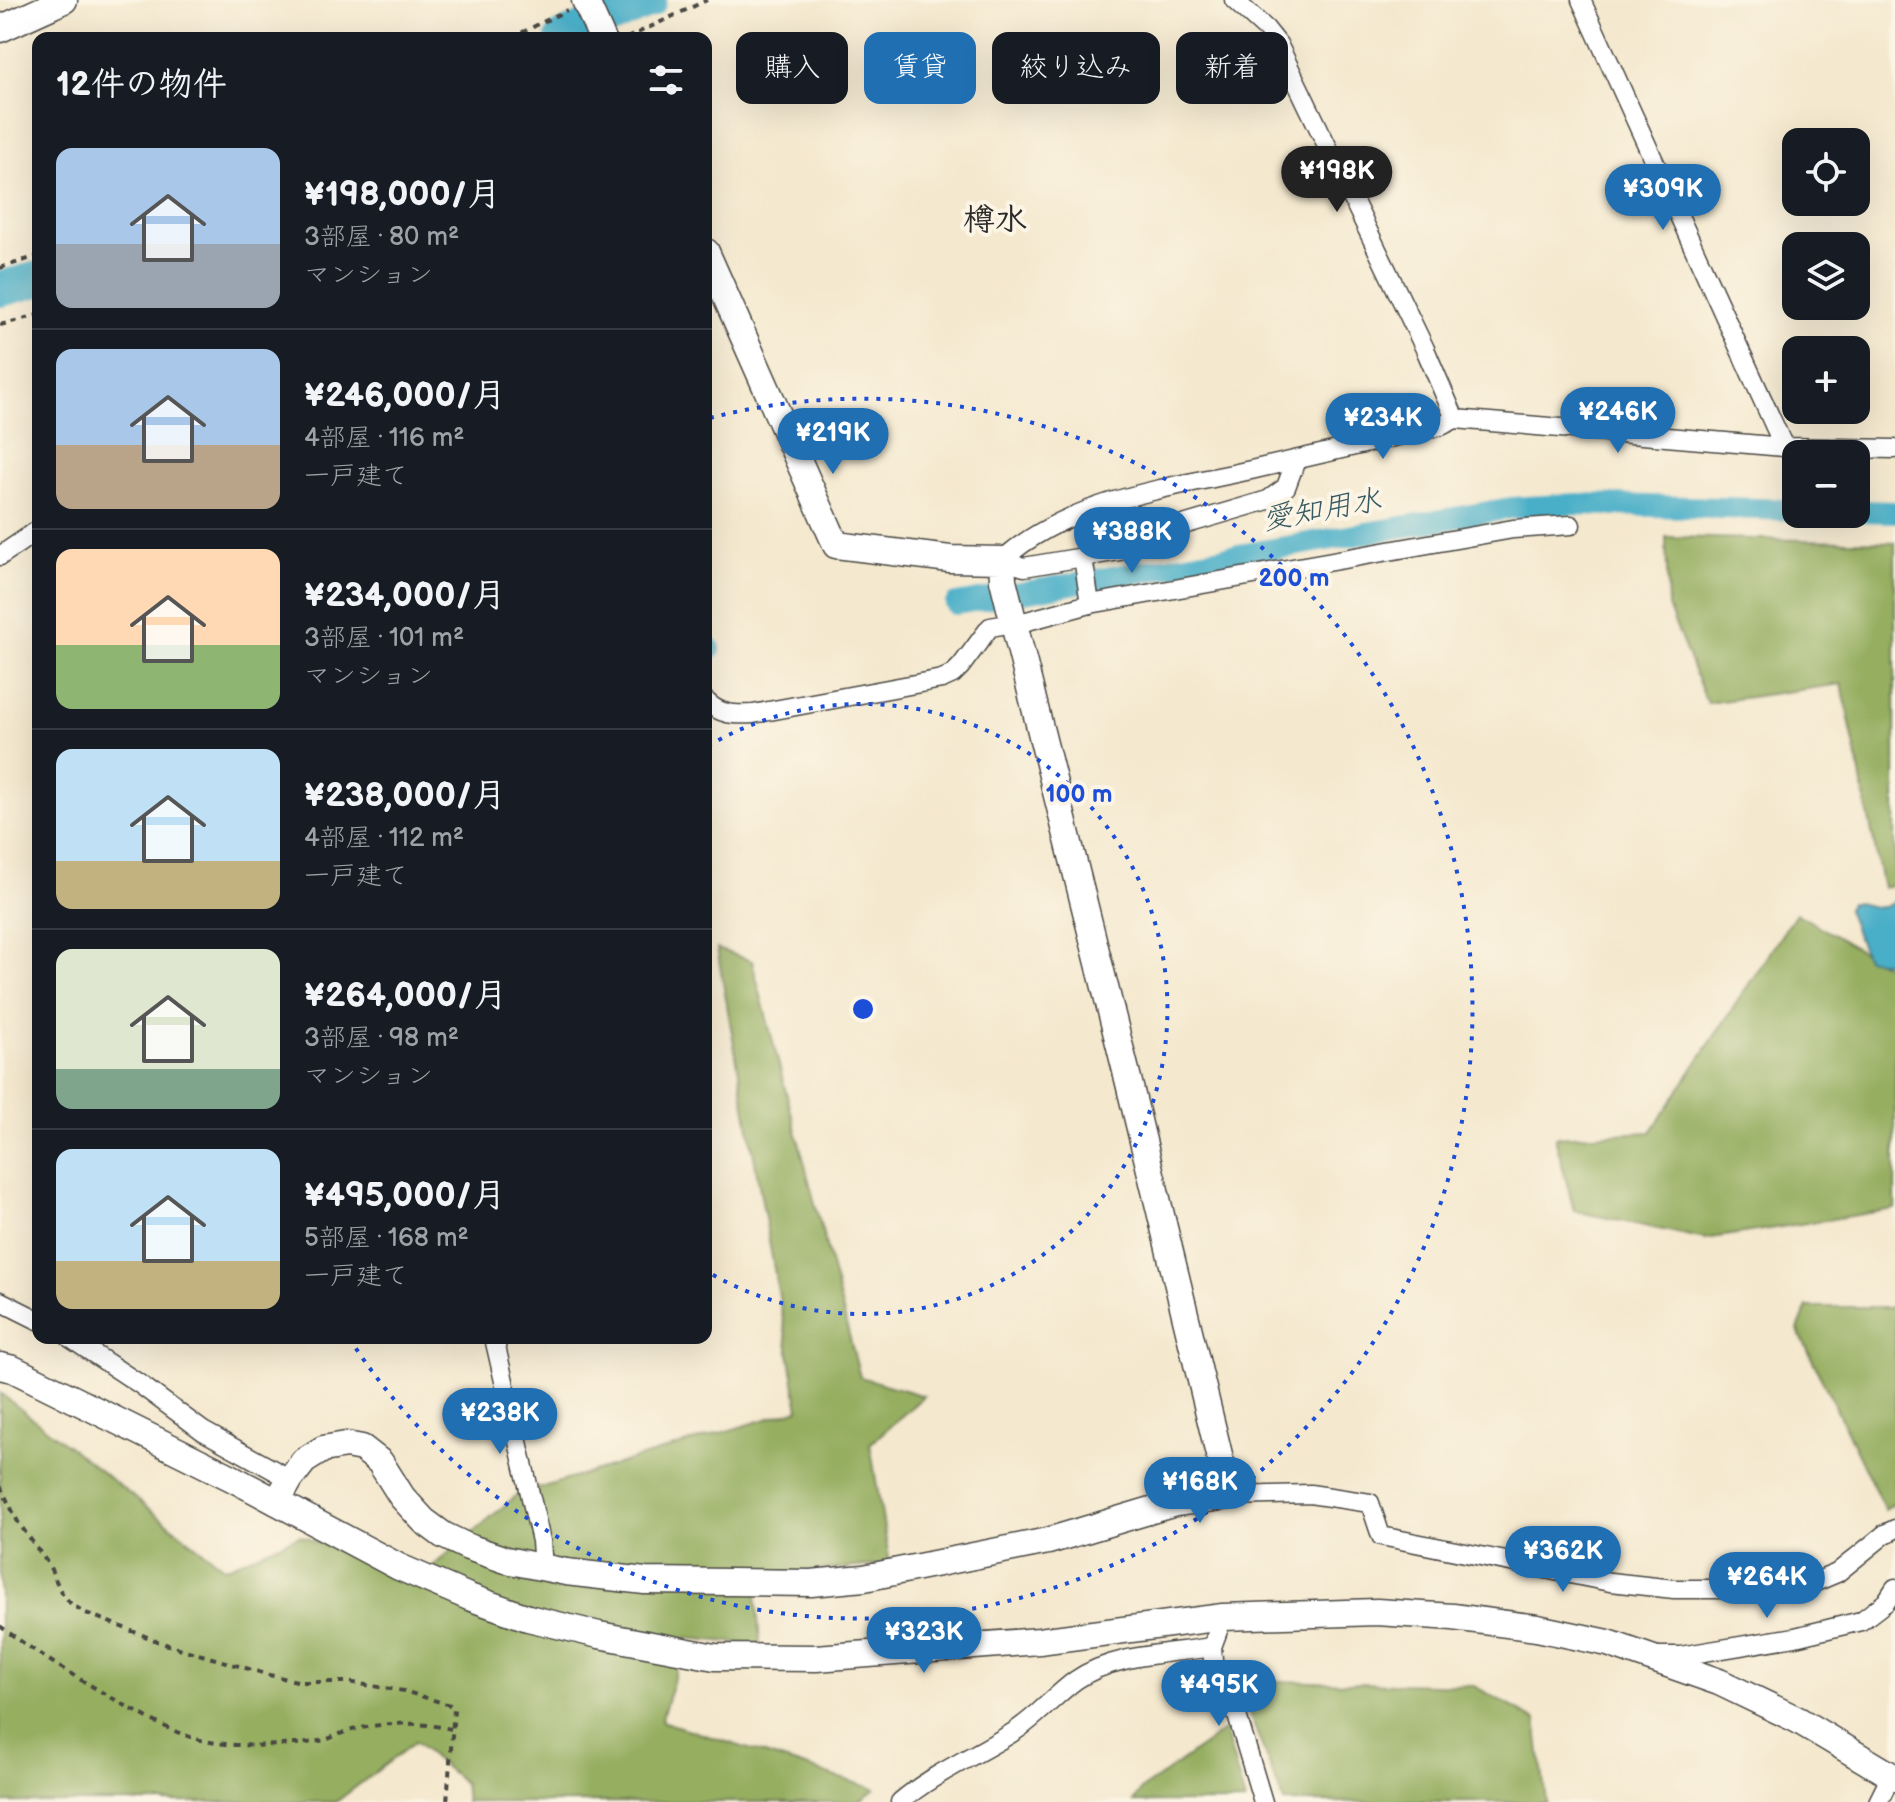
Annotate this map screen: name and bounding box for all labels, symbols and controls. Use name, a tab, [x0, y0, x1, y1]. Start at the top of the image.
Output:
chip: 購入	[736, 32, 848, 104]
chip: 賃貸	[864, 32, 976, 104]
chip: 絞り込み	[992, 32, 1160, 104]
chip: 新着	[1176, 32, 1288, 104]
icon: filters	[644, 58, 688, 102]
text: 12件の物件	[56, 64, 227, 105]
map controls	[1782, 128, 1870, 528]
button: locate	[1782, 128, 1870, 216]
pin: ¥198K	[1281, 146, 1393, 214]
text: ¥198K	[1299, 156, 1375, 187]
pin: ¥309K	[1607, 164, 1719, 232]
text: ¥198,000/月	[304, 174, 501, 215]
text: ¥309K	[1623, 174, 1703, 205]
icon: home	[120, 180, 216, 276]
district label: 樽水	[963, 201, 1027, 240]
text: 3部屋 · 80 m²	[304, 222, 459, 253]
button: layers	[1782, 232, 1870, 320]
text: マンション	[304, 260, 433, 291]
button: +	[1782, 336, 1870, 424]
text: ¥246,000/月	[304, 375, 506, 416]
icon: home	[120, 381, 216, 477]
pin: ¥246K	[1562, 387, 1674, 455]
pin: ¥234K	[1327, 393, 1439, 461]
text: ¥246K	[1578, 397, 1658, 428]
text: ¥234K	[1343, 403, 1423, 434]
pin: ¥219K	[777, 408, 889, 476]
text: ¥219K	[796, 418, 870, 449]
text: 4部屋 · 116 m²	[304, 423, 465, 454]
button: −	[1782, 440, 1870, 528]
text: 一戸建て	[304, 461, 408, 492]
water label: 愛知用水	[1260, 482, 1384, 538]
pin: ¥388K	[1076, 507, 1188, 575]
text: ¥388K	[1092, 517, 1172, 548]
text: 200 m	[1259, 564, 1329, 593]
text: ¥234,000/月	[304, 575, 506, 616]
icon: home	[120, 581, 216, 677]
text: 3部屋 · 101 m²	[304, 623, 464, 654]
text: マンション	[304, 661, 433, 692]
text: ¥238,000/月	[304, 775, 506, 816]
text: 100 m	[1046, 780, 1112, 809]
icon: home	[120, 781, 216, 877]
text: 4部屋 · 112 m²	[304, 823, 464, 854]
text: 一戸建て	[304, 861, 408, 892]
text: ¥264,000/月	[304, 975, 507, 1016]
icon: home	[120, 981, 216, 1077]
centre of rings	[849, 995, 877, 1023]
text: 3部屋 · 98 m²	[304, 1023, 459, 1054]
text: マンション	[304, 1061, 433, 1092]
text: ¥495,000/月	[304, 1175, 506, 1216]
icon: home	[120, 1181, 216, 1277]
text: 5部屋 · 168 m²	[304, 1223, 469, 1254]
text: 一戸建て	[304, 1261, 408, 1292]
pin: ¥238K	[444, 1388, 556, 1456]
text: ¥238K	[460, 1398, 540, 1429]
pin: ¥168K	[1144, 1457, 1256, 1525]
text: ¥168K	[1162, 1467, 1238, 1498]
pin: ¥362K	[1507, 1526, 1619, 1594]
text: ¥362K	[1523, 1536, 1603, 1567]
pin: ¥264K	[1711, 1552, 1823, 1620]
text: ¥264K	[1727, 1562, 1807, 1593]
pin: ¥323K	[868, 1607, 980, 1675]
text: ¥323K	[885, 1617, 963, 1648]
pin: ¥495K	[1163, 1660, 1275, 1728]
text: ¥495K	[1179, 1670, 1259, 1701]

